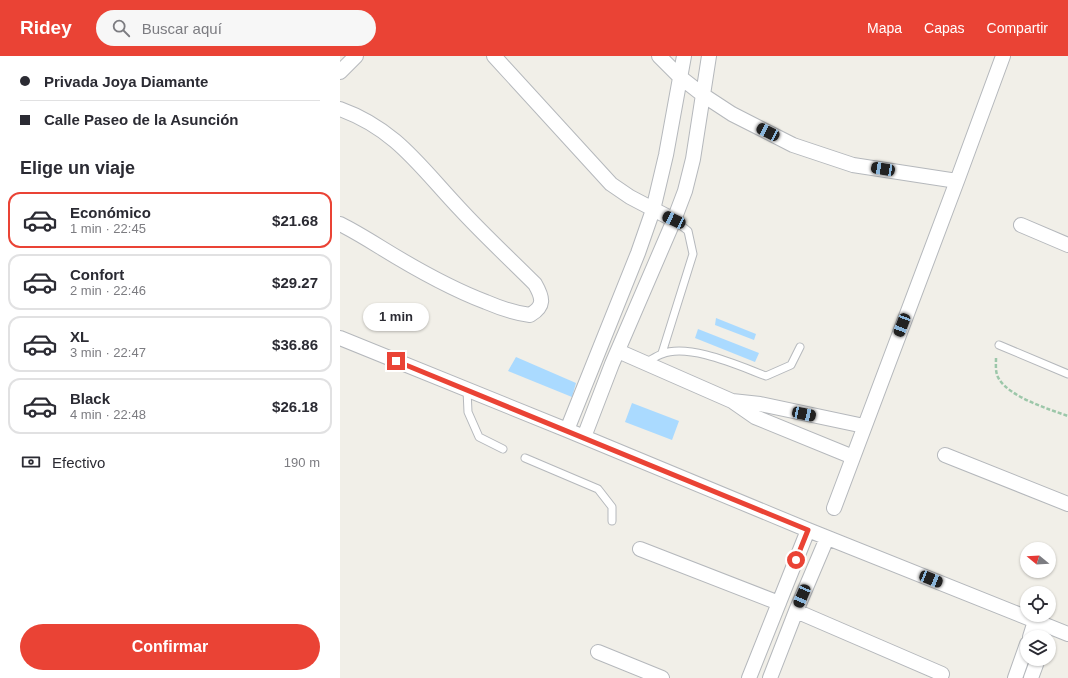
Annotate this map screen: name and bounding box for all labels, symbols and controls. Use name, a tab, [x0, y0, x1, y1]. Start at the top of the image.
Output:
search box	[96, 10, 376, 46]
text: Ridey	[20, 17, 72, 38]
icon: search	[110, 17, 132, 39]
text: Buscar aquí	[142, 20, 222, 37]
text: Mapa	[867, 20, 902, 36]
text: Capas	[924, 20, 965, 36]
text: Compartir	[987, 20, 1048, 36]
text: Privada Joya Diamante	[44, 73, 208, 90]
text: Calle Paseo de la Asunción	[44, 111, 239, 128]
car	[755, 121, 781, 143]
text: Elige un viaje	[20, 158, 135, 178]
car	[870, 161, 896, 177]
icon: car	[22, 202, 58, 238]
text: Económico	[70, 204, 151, 221]
car	[661, 209, 687, 231]
text: $21.68	[272, 212, 318, 229]
text: 1 min · 22:45	[70, 221, 146, 236]
icon: car	[22, 264, 58, 300]
text: Confort	[70, 266, 124, 283]
text: $29.27	[272, 274, 318, 291]
text: 2 min · 22:46	[70, 283, 146, 298]
callout: 1 min	[363, 303, 429, 331]
text: 1 min	[379, 309, 413, 324]
car	[892, 312, 912, 338]
icon: car	[22, 326, 58, 362]
text: XL	[70, 328, 89, 345]
text: $36.86	[272, 336, 318, 353]
text: 3 min · 22:47	[70, 345, 146, 360]
route end	[387, 352, 405, 370]
icon: car	[22, 388, 58, 424]
text: Black	[70, 390, 110, 407]
text: $26.18	[272, 398, 318, 415]
car	[791, 406, 817, 422]
text: 4 min · 22:48	[70, 407, 146, 422]
icon: cash	[20, 451, 42, 473]
text: Efectivo	[52, 454, 105, 471]
text: 190 m	[284, 455, 320, 470]
north arrow	[1020, 542, 1056, 578]
map controls	[1020, 542, 1056, 666]
route start	[787, 551, 805, 569]
car	[918, 569, 944, 589]
car	[792, 583, 812, 609]
button: locate	[1020, 586, 1056, 622]
button: Confirmar	[20, 624, 320, 670]
button: layers	[1020, 630, 1056, 666]

